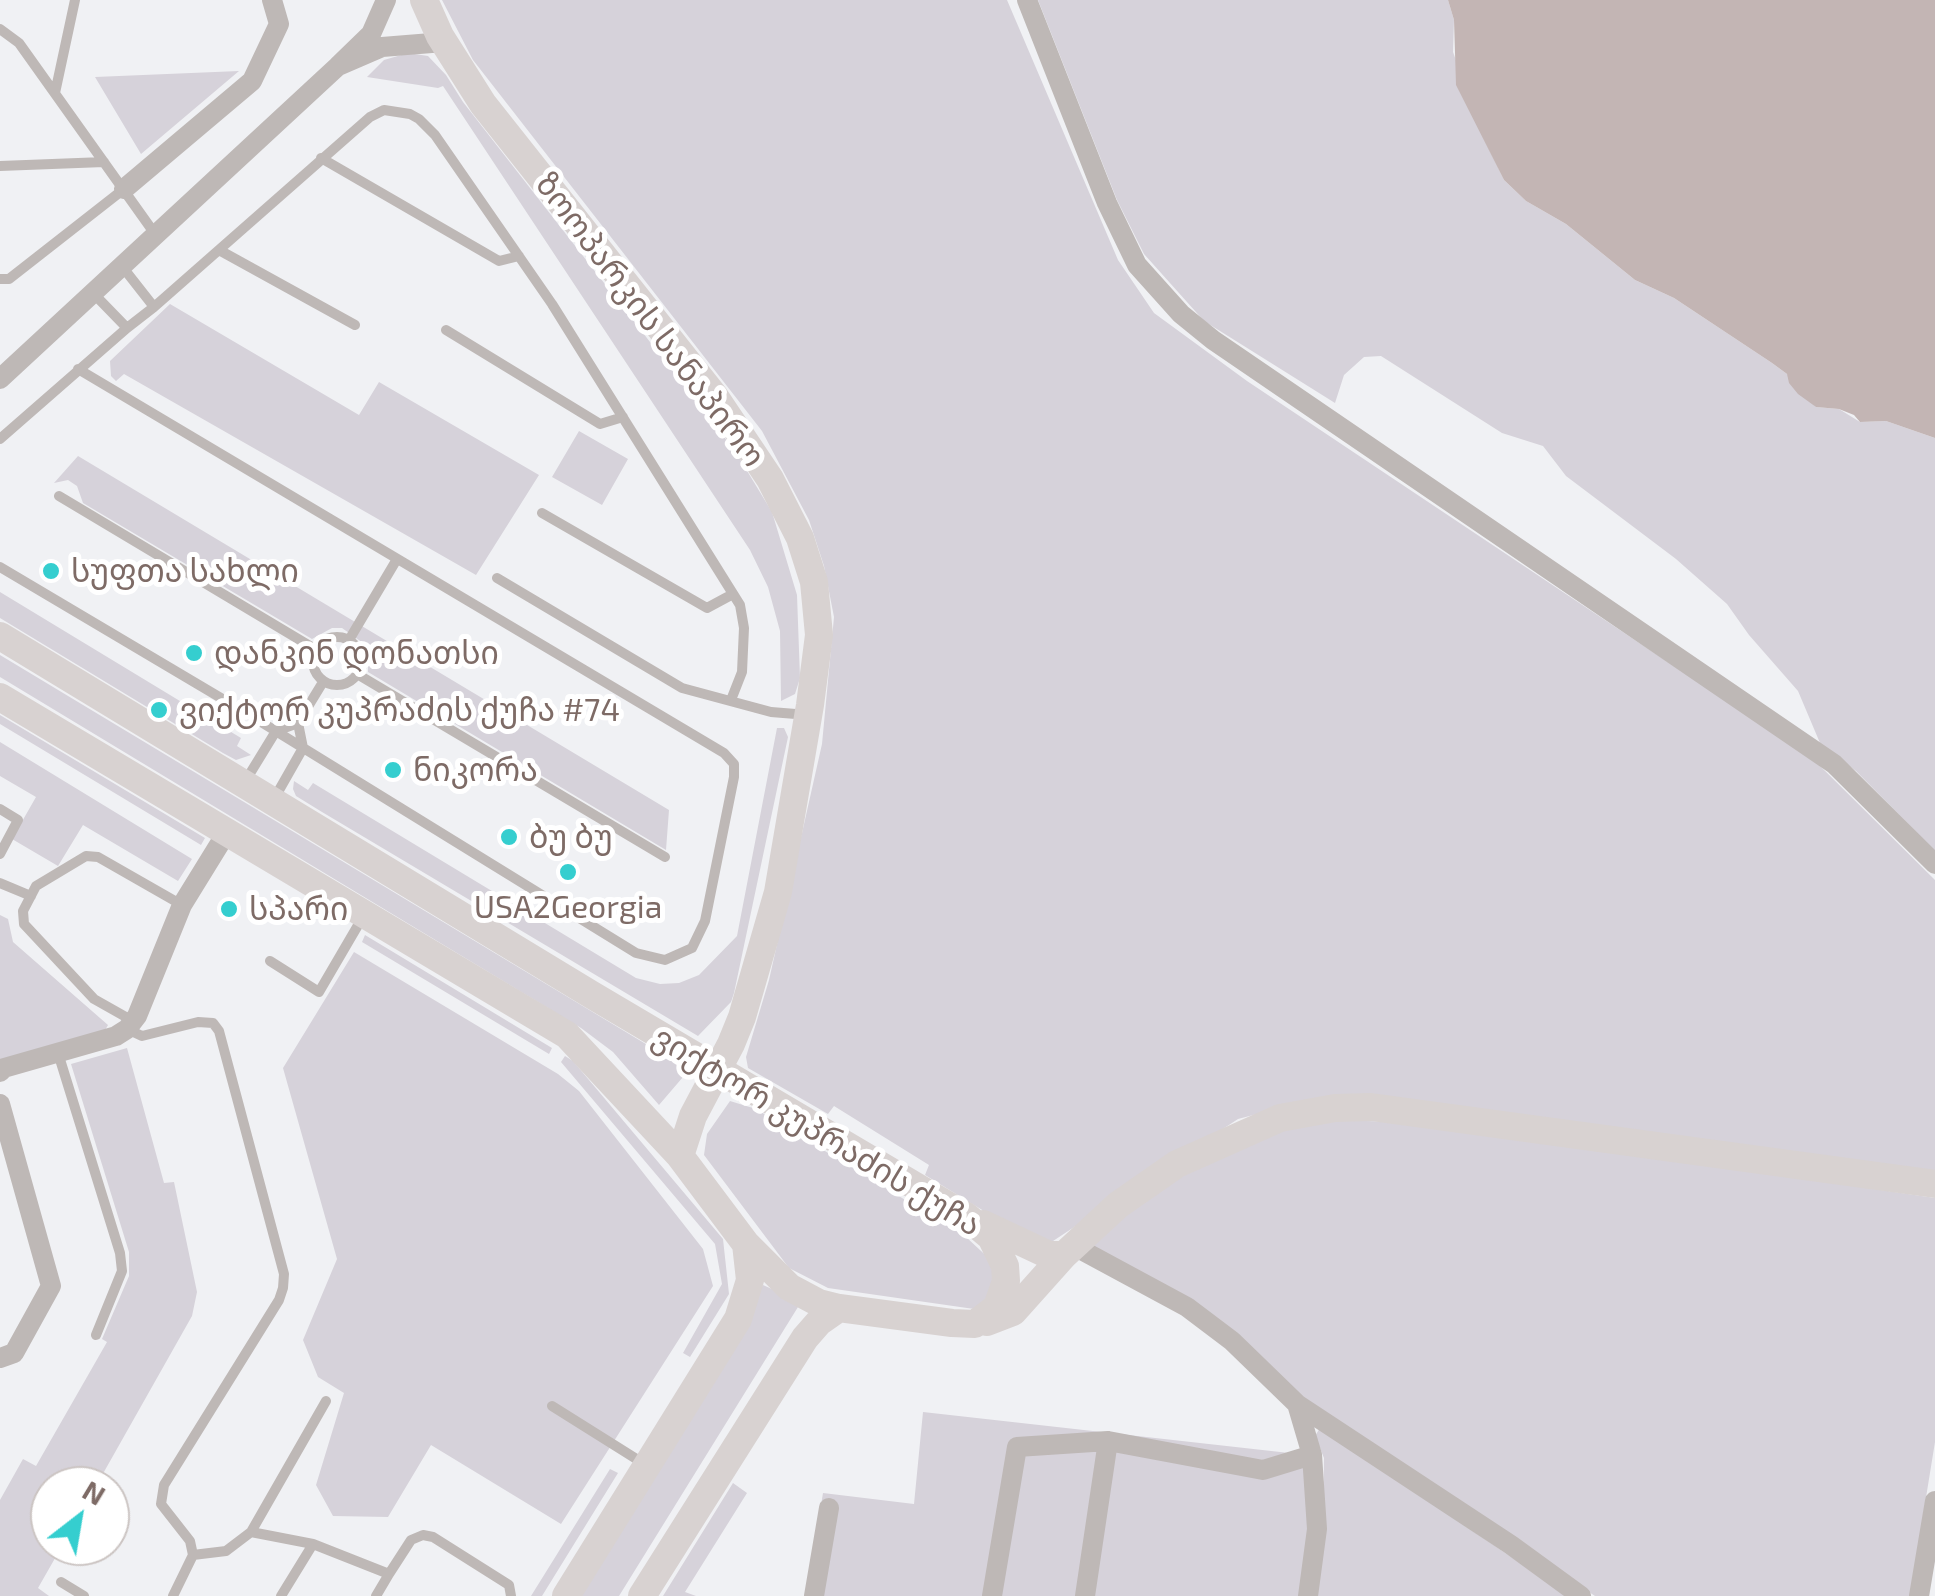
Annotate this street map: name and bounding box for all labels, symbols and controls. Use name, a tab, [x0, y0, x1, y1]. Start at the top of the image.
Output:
street label: ზოოპარკის სანაპირო	[527, 166, 773, 474]
place label: სუფთა სახლი	[71, 552, 299, 590]
marker: სუფთა სახლი	[40, 560, 62, 582]
place label: დანკინ დონათსი	[214, 634, 499, 672]
marker: დანკინ დონათსი	[183, 642, 205, 664]
place label: ვიქტორ კუპრაძის ქუჩა #74	[179, 691, 620, 729]
marker: ვიქტორ კუპრაძის ქუჩა #74	[148, 699, 170, 721]
place label: ნიკორა	[413, 751, 538, 789]
marker: ნიკორა	[382, 759, 404, 781]
place label: ბუ ბუ	[529, 818, 613, 856]
marker: ბუ ბუ	[498, 826, 520, 848]
marker: USA2Georgia	[557, 861, 579, 883]
place label: USA2Georgia	[474, 888, 662, 926]
place label: სპარი	[249, 890, 348, 928]
marker: სპარი	[218, 898, 240, 920]
street label: ვიქტორ კუპრაძის ქუჩა	[646, 1018, 988, 1244]
north arrow	[30, 1466, 130, 1566]
text: N	[77, 1472, 112, 1512]

